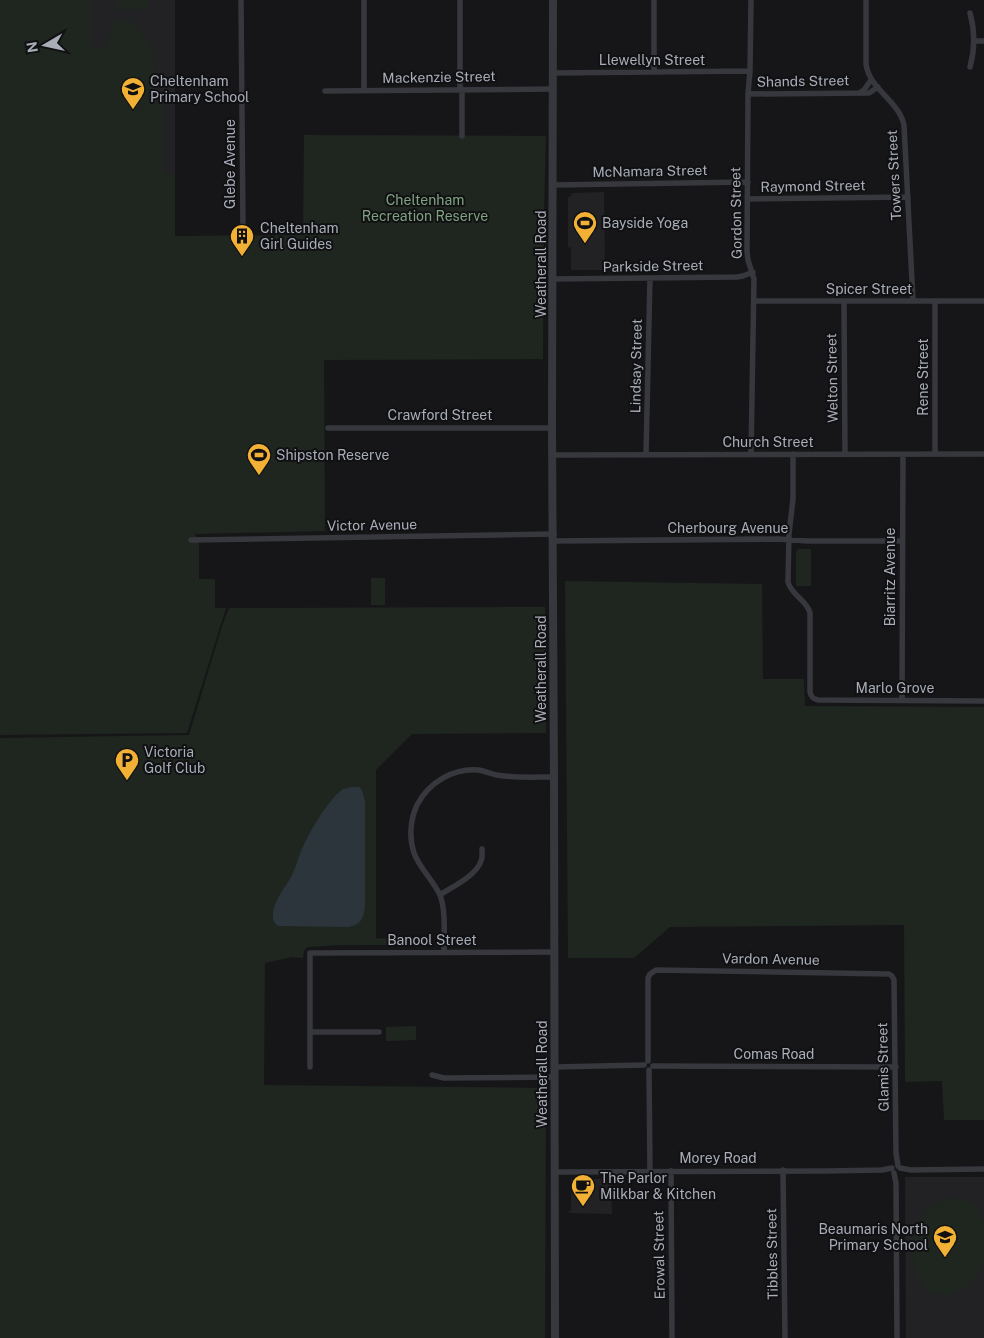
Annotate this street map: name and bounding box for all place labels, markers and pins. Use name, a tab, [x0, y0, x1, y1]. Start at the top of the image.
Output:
place label: Cheltenham Primary School	[150, 73, 249, 105]
school or university icon: Cheltenham Primary School	[120, 76, 146, 110]
sports icon: Bayside Yoga	[572, 210, 598, 244]
place label: Bayside Yoga	[602, 215, 688, 231]
place label: Cheltenham Girl Guides	[260, 220, 339, 252]
building icon: Cheltenham Girl Guides	[229, 223, 255, 257]
sports icon: Shipston Reserve	[246, 442, 272, 476]
place label: Shipston Reserve	[276, 447, 390, 463]
place label: Victoria Golf Club	[144, 744, 205, 776]
parking icon: Victoria Golf Club	[114, 747, 140, 781]
place label: The Parlor Milkbar & Kitchen	[600, 1170, 716, 1202]
cafe icon: The Parlor Milkbar & Kitchen	[570, 1173, 596, 1207]
place label: Beaumaris North Primary School	[818, 1221, 928, 1253]
school or university icon: Beaumaris North Primary School	[932, 1224, 958, 1258]

